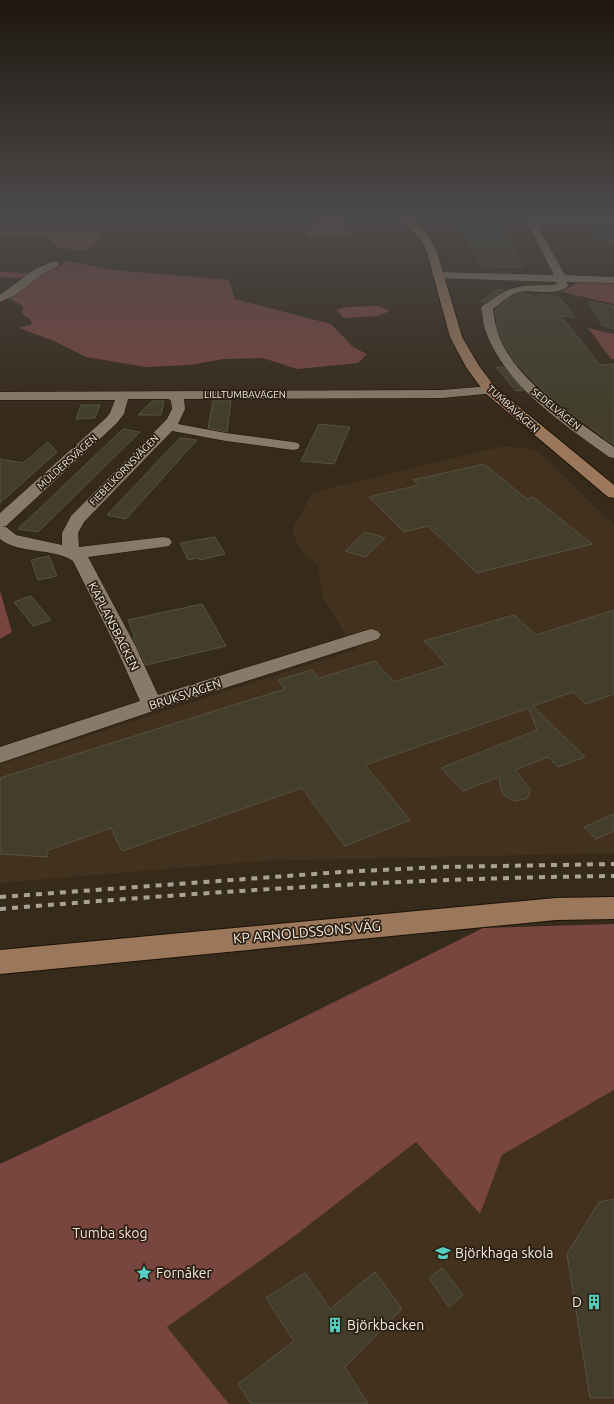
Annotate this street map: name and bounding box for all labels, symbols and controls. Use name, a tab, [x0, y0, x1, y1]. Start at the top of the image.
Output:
street label: TUMBAVÄGEN	[485, 383, 541, 435]
street label: SEDELVÄGEN	[529, 386, 583, 432]
street label: LILLTUMBAVÄGEN	[204, 389, 286, 400]
street label: MÜLDERSVÄGEN	[35, 432, 99, 492]
street label: FIEBELKORNSVÄGEN	[87, 432, 161, 508]
street label: KAPLANSBACKEN	[86, 580, 142, 672]
street label: BRUKSVÄGEN	[147, 676, 223, 712]
street label: KP ARNOLDSSONS VÄG	[232, 918, 382, 946]
park label: Tumba skog	[72, 1225, 148, 1241]
school or university icon: Björkhaga skola	[434, 1244, 452, 1262]
place label: Björkhaga skola	[455, 1245, 553, 1261]
place icon: Fornåker	[135, 1264, 153, 1282]
place label: Fornåker	[156, 1265, 213, 1281]
building icon: D	[585, 1293, 603, 1311]
place label: D	[572, 1294, 582, 1310]
building icon: Björkbacken	[326, 1316, 344, 1334]
place label: Björkbacken	[347, 1317, 424, 1333]

